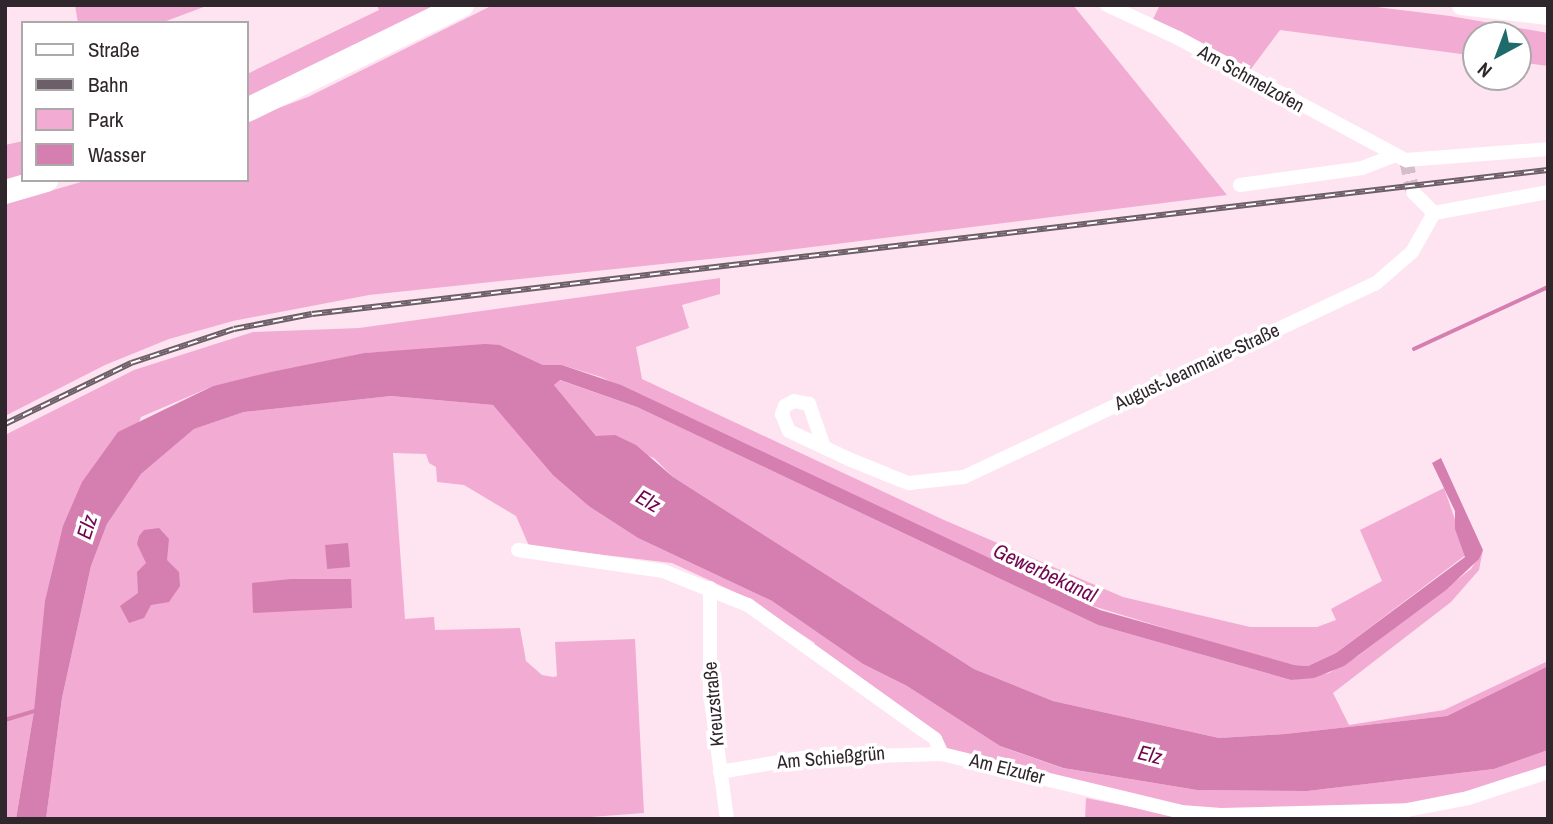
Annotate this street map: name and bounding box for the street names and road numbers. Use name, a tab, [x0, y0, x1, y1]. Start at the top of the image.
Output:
street label: Am Schmelzofen	[1194, 40, 1308, 118]
street label: August-Jeanmaire-Straße	[1111, 319, 1283, 415]
street label: Kreuzstraße	[699, 661, 729, 747]
street label: Am Schießgrün	[776, 742, 886, 774]
street label: Am Elzufer	[967, 749, 1047, 789]

